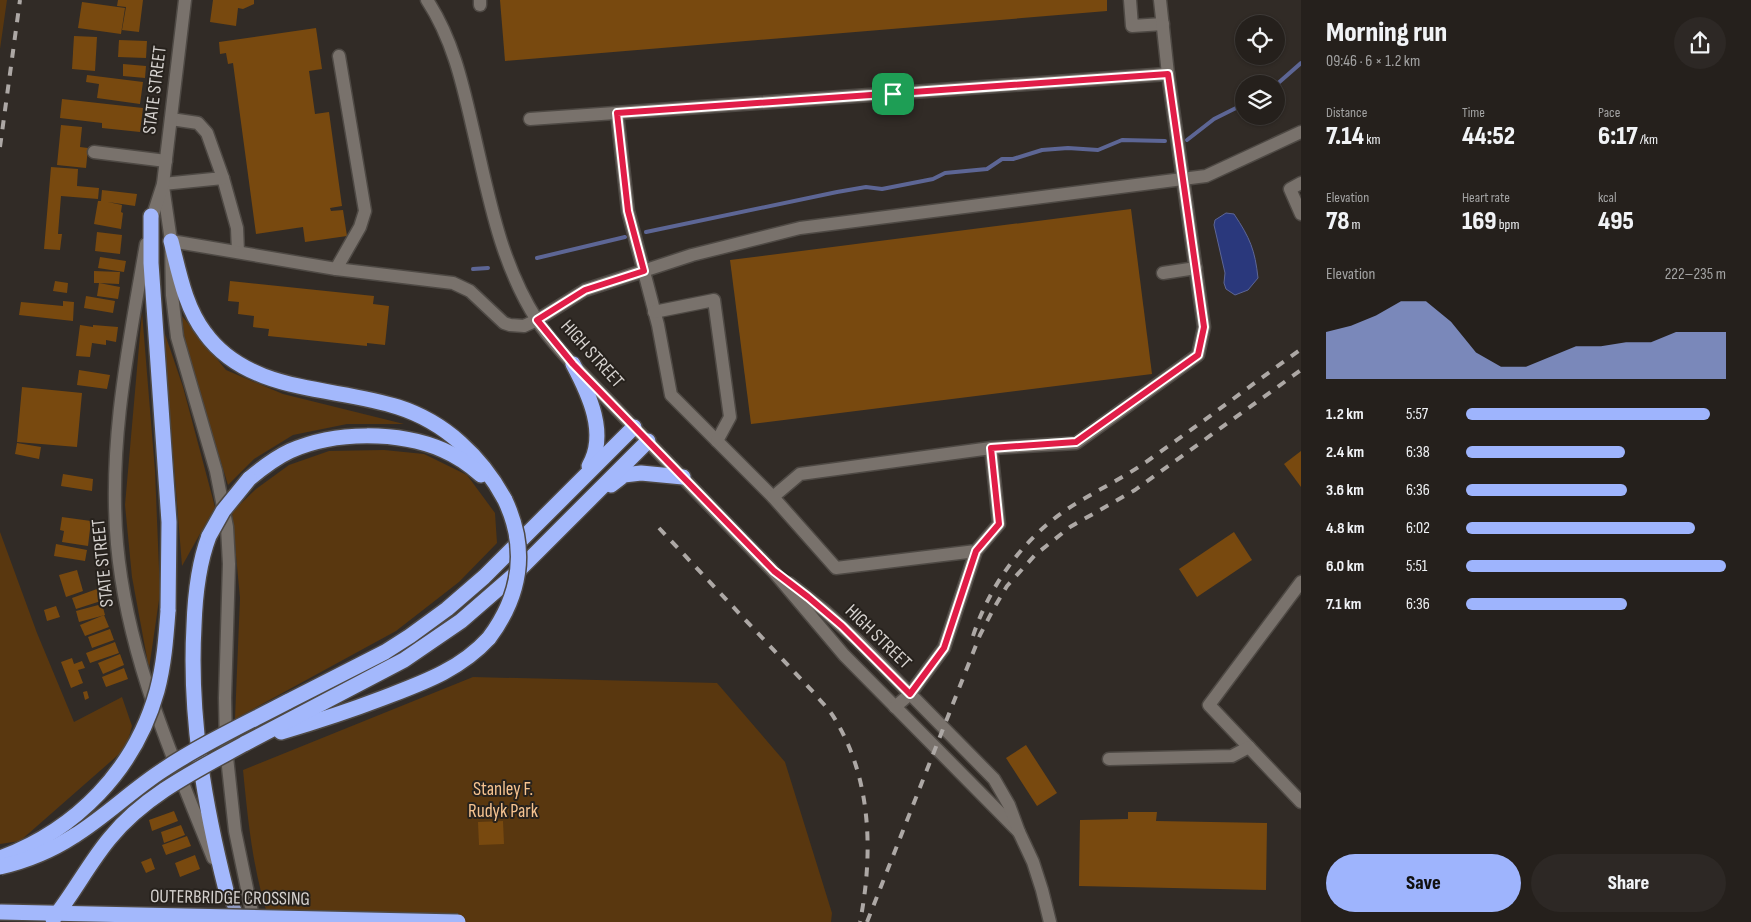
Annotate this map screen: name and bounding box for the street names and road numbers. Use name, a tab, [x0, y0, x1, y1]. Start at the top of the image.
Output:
street label: STATE STREET	[138, 44, 172, 135]
street label: HIGH STREET	[556, 315, 629, 393]
street label: STATE STREET	[87, 517, 119, 608]
street label: HIGH STREET	[840, 600, 916, 674]
street label: OUTERBRIDGE CROSSING	[150, 885, 310, 911]

